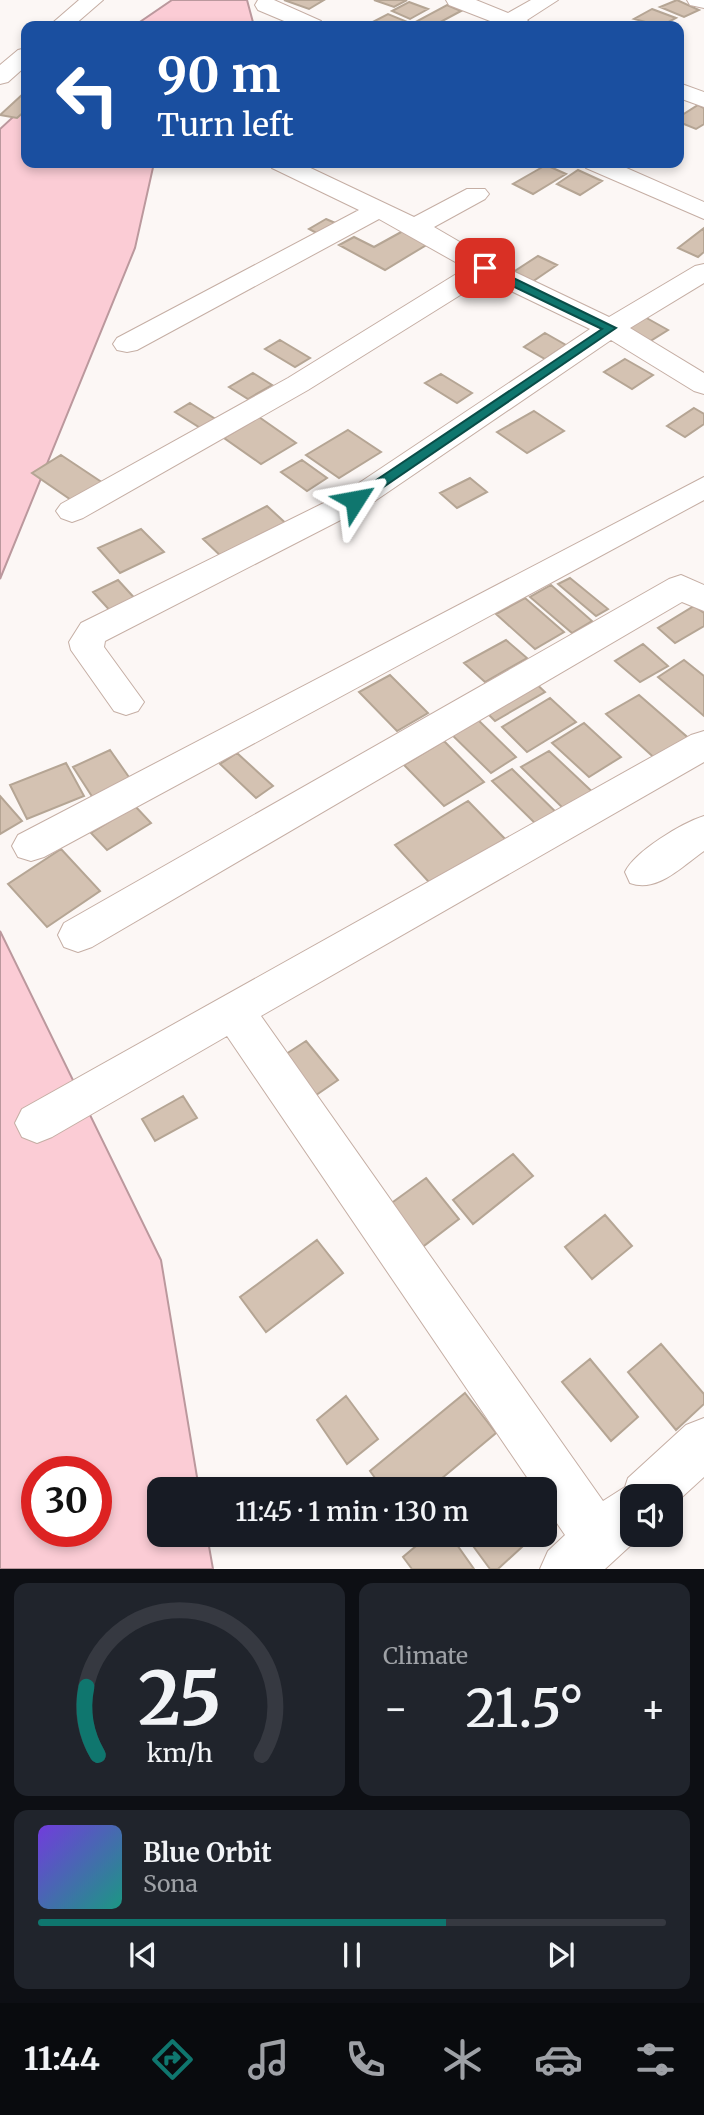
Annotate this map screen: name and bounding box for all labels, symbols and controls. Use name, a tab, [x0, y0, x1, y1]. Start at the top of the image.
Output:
text: 90 m	[157, 44, 281, 105]
icon: left	[42, 49, 133, 140]
text: Turn left	[157, 105, 294, 145]
pin	[455, 238, 515, 298]
icon: arrive	[466, 249, 504, 287]
position arrow	[318, 463, 392, 537]
speed limit sign: 30	[21, 1456, 112, 1547]
map controls	[620, 1484, 683, 1547]
button: sound	[620, 1484, 683, 1547]
text: 11:45 · 1 min · 130 m	[235, 1495, 469, 1528]
text: Climate	[383, 1641, 468, 1670]
text: 25	[138, 1654, 221, 1746]
text: 21.5°	[465, 1676, 584, 1741]
text: −	[383, 1685, 408, 1732]
text: +	[641, 1685, 666, 1732]
text: km/h	[146, 1737, 213, 1769]
text: Blue Orbit	[143, 1836, 272, 1869]
text: Sona	[143, 1869, 198, 1898]
icon: previous	[124, 1936, 162, 1974]
icon: pause	[333, 1936, 371, 1974]
icon: next	[542, 1936, 580, 1974]
icon: directions	[148, 2035, 197, 2084]
icon: music	[244, 2035, 293, 2084]
icon: phone	[341, 2035, 390, 2084]
icon: climate	[438, 2035, 487, 2084]
icon: car	[534, 2035, 583, 2084]
icon: filters	[631, 2035, 680, 2084]
text: 11:44	[24, 2039, 100, 2079]

